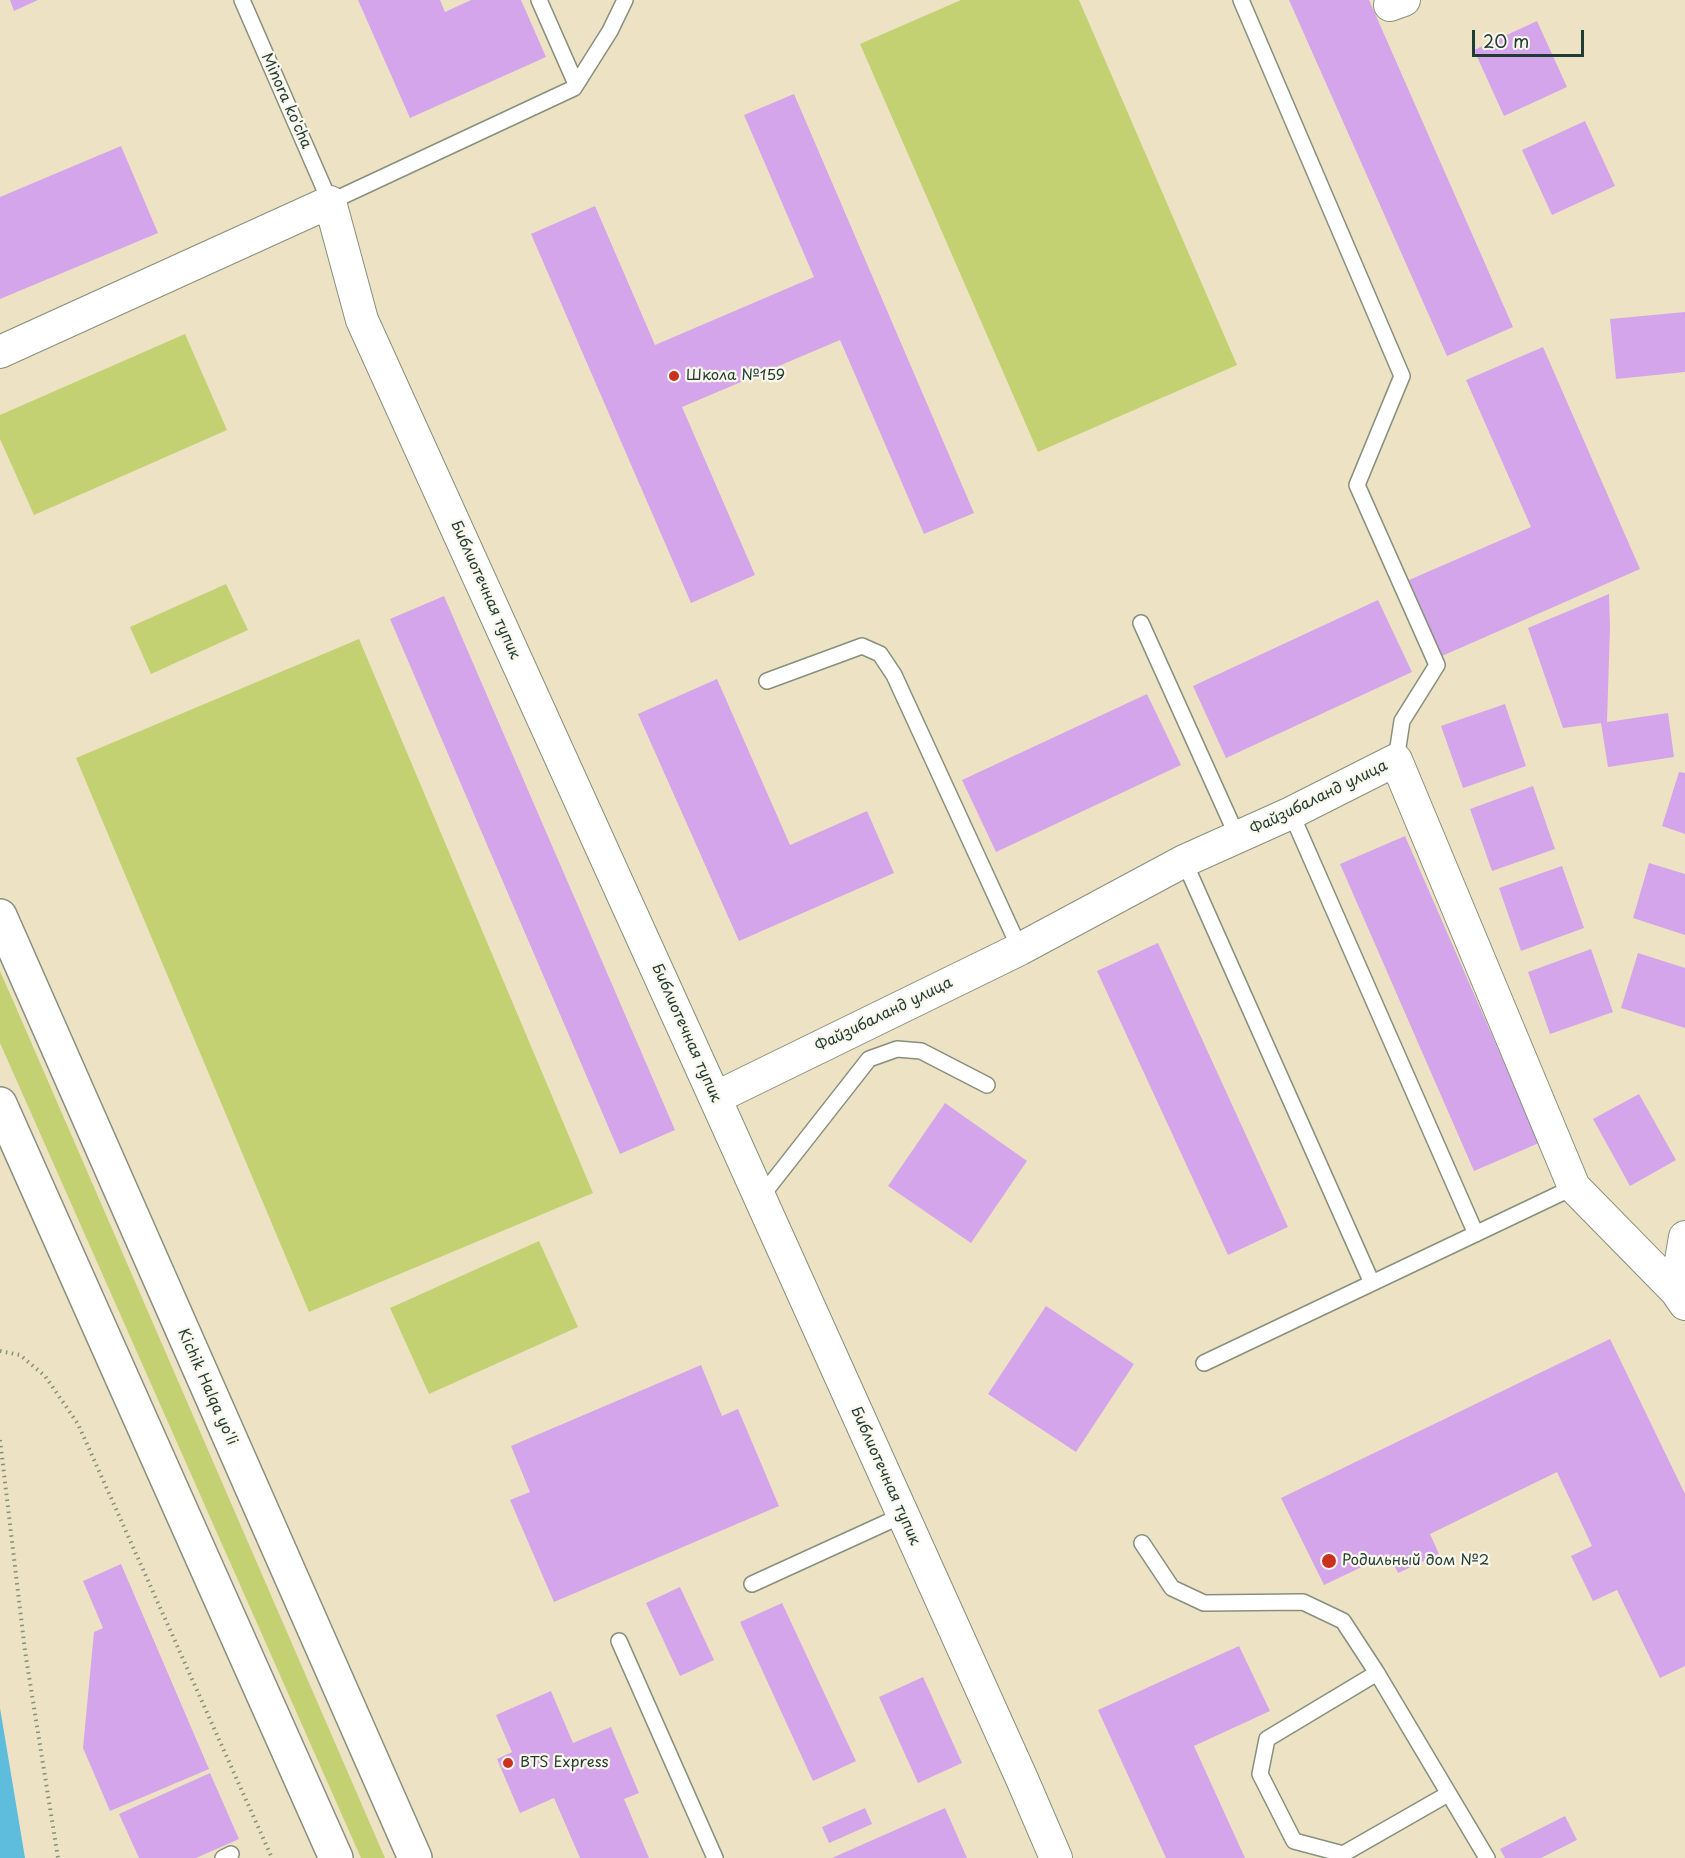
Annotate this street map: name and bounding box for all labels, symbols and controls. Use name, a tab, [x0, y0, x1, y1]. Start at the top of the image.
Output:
scale bar	[1475, 18, 1588, 56]
text: 20 m	[1483, 27, 1529, 54]
street label: Minora ko'cha	[257, 50, 315, 152]
place label: Школа №159	[686, 367, 785, 385]
marker: Школа №159	[667, 369, 681, 383]
street label: Библиотечная тупик	[446, 518, 524, 662]
street label: Файзибаланд улица	[1247, 757, 1391, 839]
street label: Библиотечная тупик	[647, 961, 725, 1105]
street label: Файзибаланд улица	[812, 974, 956, 1056]
street label: Kichik Halqa yo'li	[173, 1326, 241, 1448]
street label: Библиотечная тупик	[846, 1404, 924, 1548]
marker: Родильный дом №2	[1320, 1552, 1338, 1570]
place label: Родильный дом №2	[1342, 1552, 1489, 1570]
place label: BTS Express	[520, 1754, 609, 1772]
marker: BTS Express	[501, 1756, 515, 1770]

